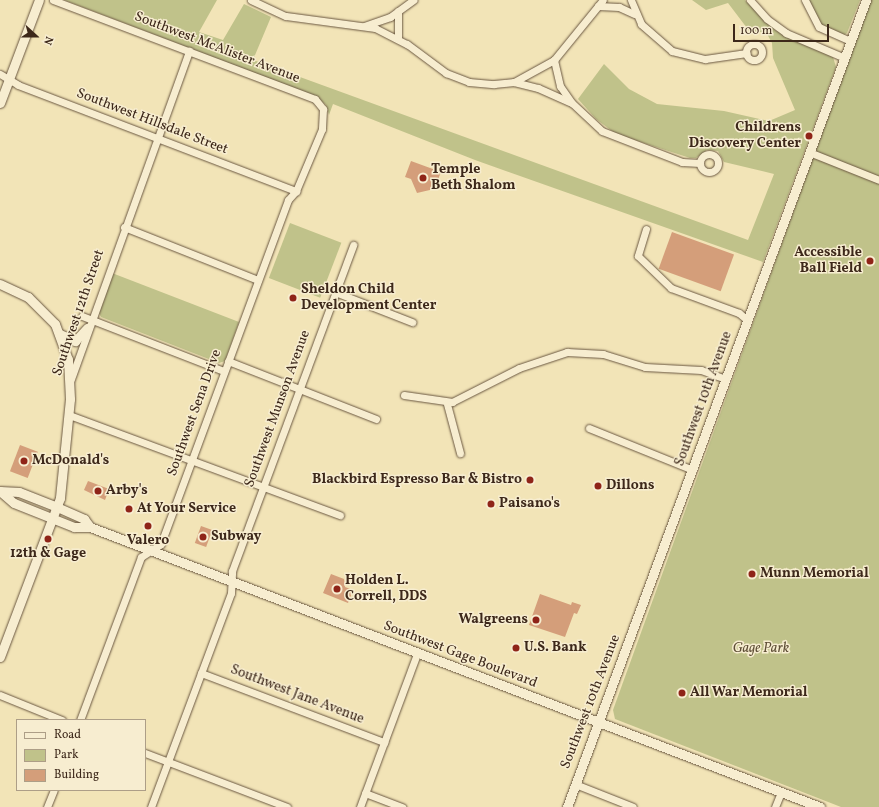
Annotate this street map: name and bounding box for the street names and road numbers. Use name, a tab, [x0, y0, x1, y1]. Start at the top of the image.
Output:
street label: Southwest McAlister Avenue	[132, 9, 302, 87]
street label: Southwest Hillsdale Street	[74, 85, 230, 159]
street label: Southwest 12th Street	[49, 248, 109, 378]
street label: Southwest Munson Avenue	[242, 328, 314, 490]
street label: Southwest 10th Avenue	[672, 329, 736, 469]
street label: Southwest Sena Drive	[164, 347, 226, 479]
street label: Southwest Gage Boulevard	[381, 618, 539, 692]
street label: Southwest 10th Avenue	[558, 632, 624, 772]
street label: Southwest Jane Avenue	[228, 662, 366, 728]

